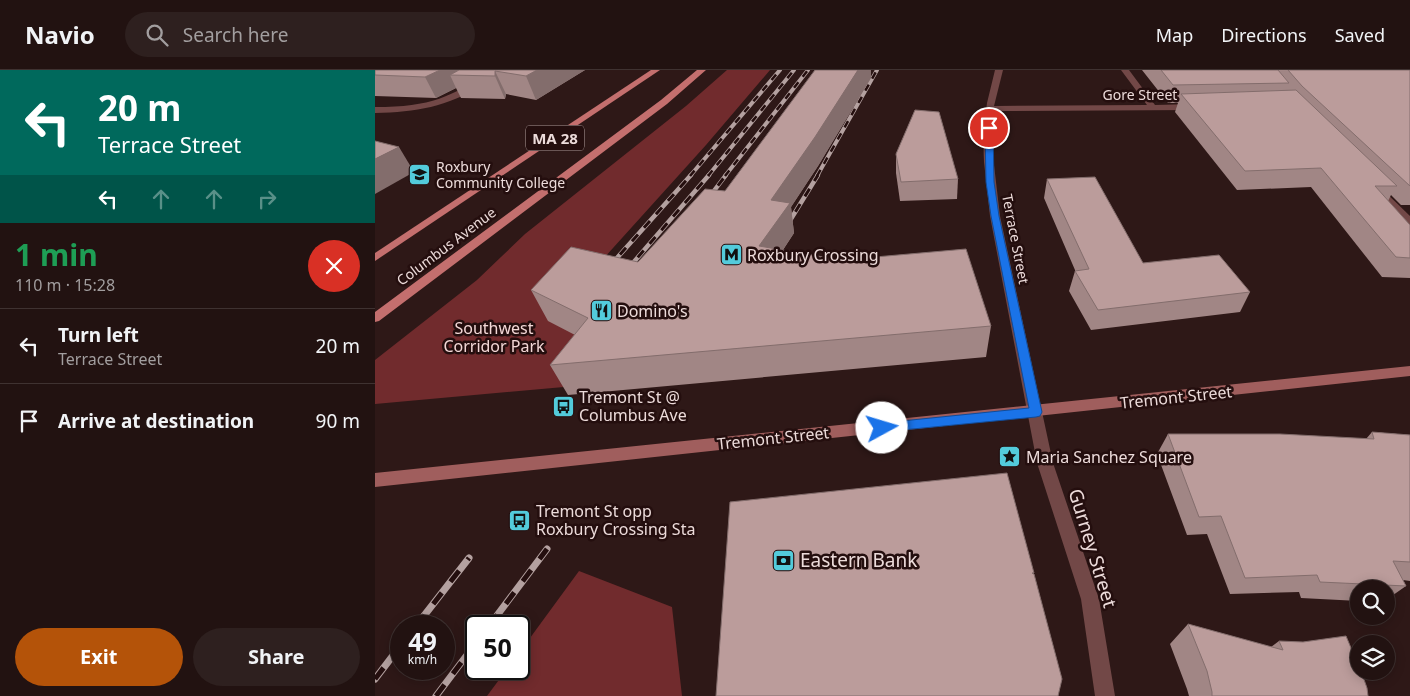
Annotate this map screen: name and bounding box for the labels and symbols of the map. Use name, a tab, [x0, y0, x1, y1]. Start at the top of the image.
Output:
street label: Gore Street	[1103, 85, 1177, 104]
pin	[968, 107, 1010, 149]
road number: MA 28	[526, 126, 584, 150]
place label: Roxbury Community College	[436, 157, 565, 192]
school or university icon: Roxbury Community College	[408, 162, 432, 186]
street label: Terrace Street	[998, 192, 1034, 286]
street label: Columbus Avenue	[393, 202, 499, 290]
metro station icon: Roxbury Crossing	[719, 243, 743, 267]
place label: Roxbury Crossing	[747, 244, 879, 266]
restaurant icon: Domino's	[589, 299, 613, 323]
place label: Domino's	[617, 300, 688, 322]
park label: Southwest Corridor Park	[443, 317, 545, 357]
street label: Tremont Street	[1119, 380, 1233, 414]
place label: Tremont St @ Columbus Ave	[579, 386, 687, 426]
bus stop icon: Tremont St @ Columbus Ave	[551, 394, 575, 418]
position arrow	[855, 401, 907, 453]
street label: Tremont Street	[716, 421, 830, 455]
place icon: Maria Sanchez Square	[998, 445, 1022, 469]
place label: Maria Sanchez Square	[1026, 446, 1192, 468]
street label: Gurney Street	[1063, 485, 1123, 611]
place label: Tremont St opp Roxbury Crossing Sta	[536, 500, 695, 540]
bus stop icon: Tremont St opp Roxbury Crossing Sta	[508, 508, 532, 532]
place label: Eastern Bank	[800, 547, 917, 573]
bank icon: Eastern Bank	[772, 548, 796, 572]
speed limit sign: 50	[465, 615, 530, 680]

